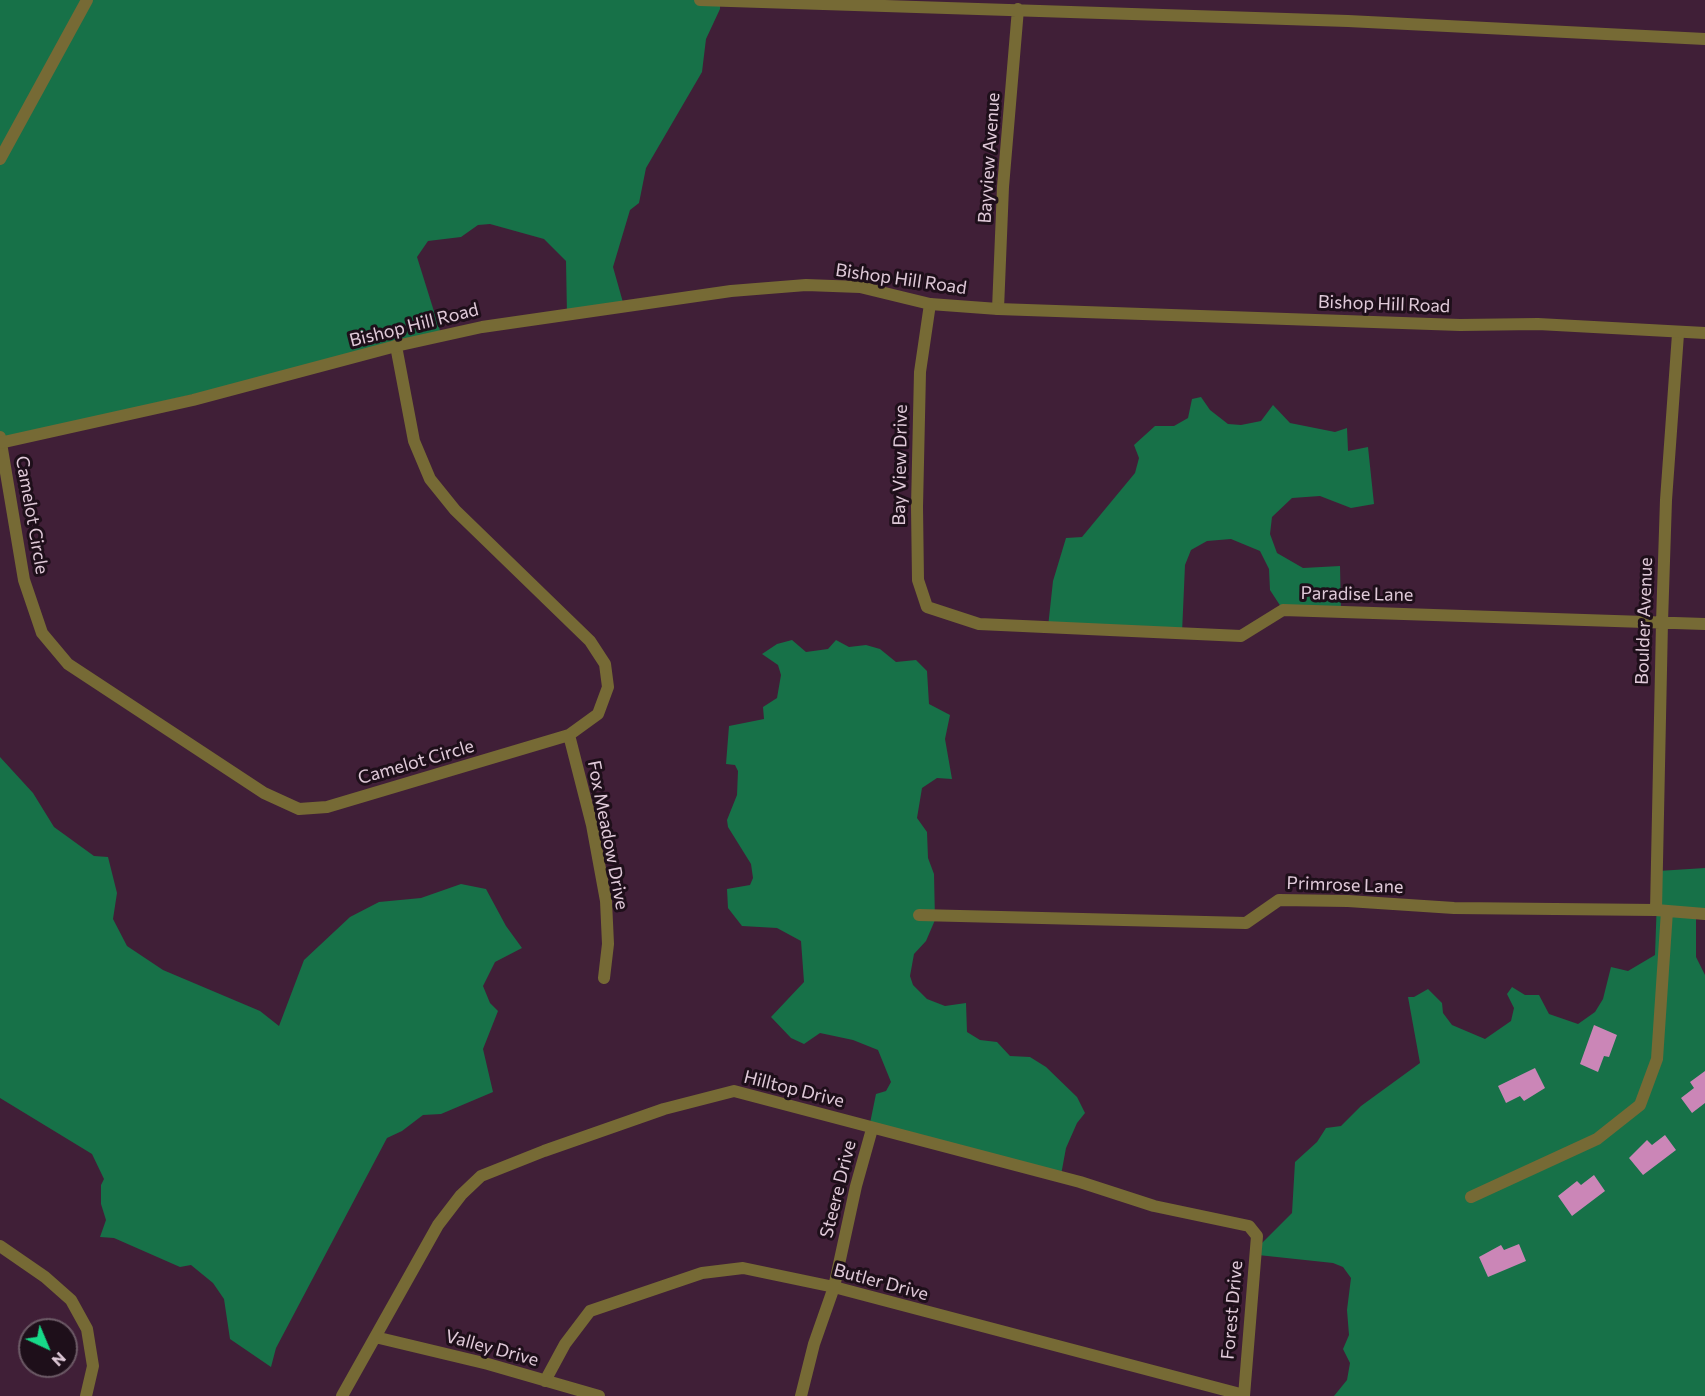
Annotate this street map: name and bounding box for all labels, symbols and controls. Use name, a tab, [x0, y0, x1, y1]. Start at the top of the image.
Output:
street label: Bayview Avenue	[974, 92, 1004, 224]
street label: Bishop Hill Road	[834, 259, 968, 299]
street label: Bishop Hill Road	[1317, 291, 1451, 317]
street label: Bishop Hill Road	[347, 299, 481, 351]
street label: Bay View Drive	[888, 404, 912, 526]
street label: Camelot Circle	[11, 454, 53, 576]
street label: Boulder Avenue	[1631, 557, 1657, 685]
street label: Paradise Lane	[1300, 582, 1414, 606]
street label: Camelot Circle	[355, 735, 477, 789]
street label: Fox Meadow Drive	[583, 759, 633, 911]
street label: Primrose Lane	[1286, 872, 1404, 898]
street label: Hilltop Drive	[741, 1066, 847, 1112]
street label: Steere Drive	[815, 1138, 861, 1240]
street label: Butler Drive	[831, 1259, 931, 1305]
street label: Forest Drive	[1217, 1259, 1247, 1361]
north arrow	[18, 1318, 78, 1378]
street label: Valley Drive	[443, 1325, 541, 1371]
text: N	[49, 1349, 70, 1371]

